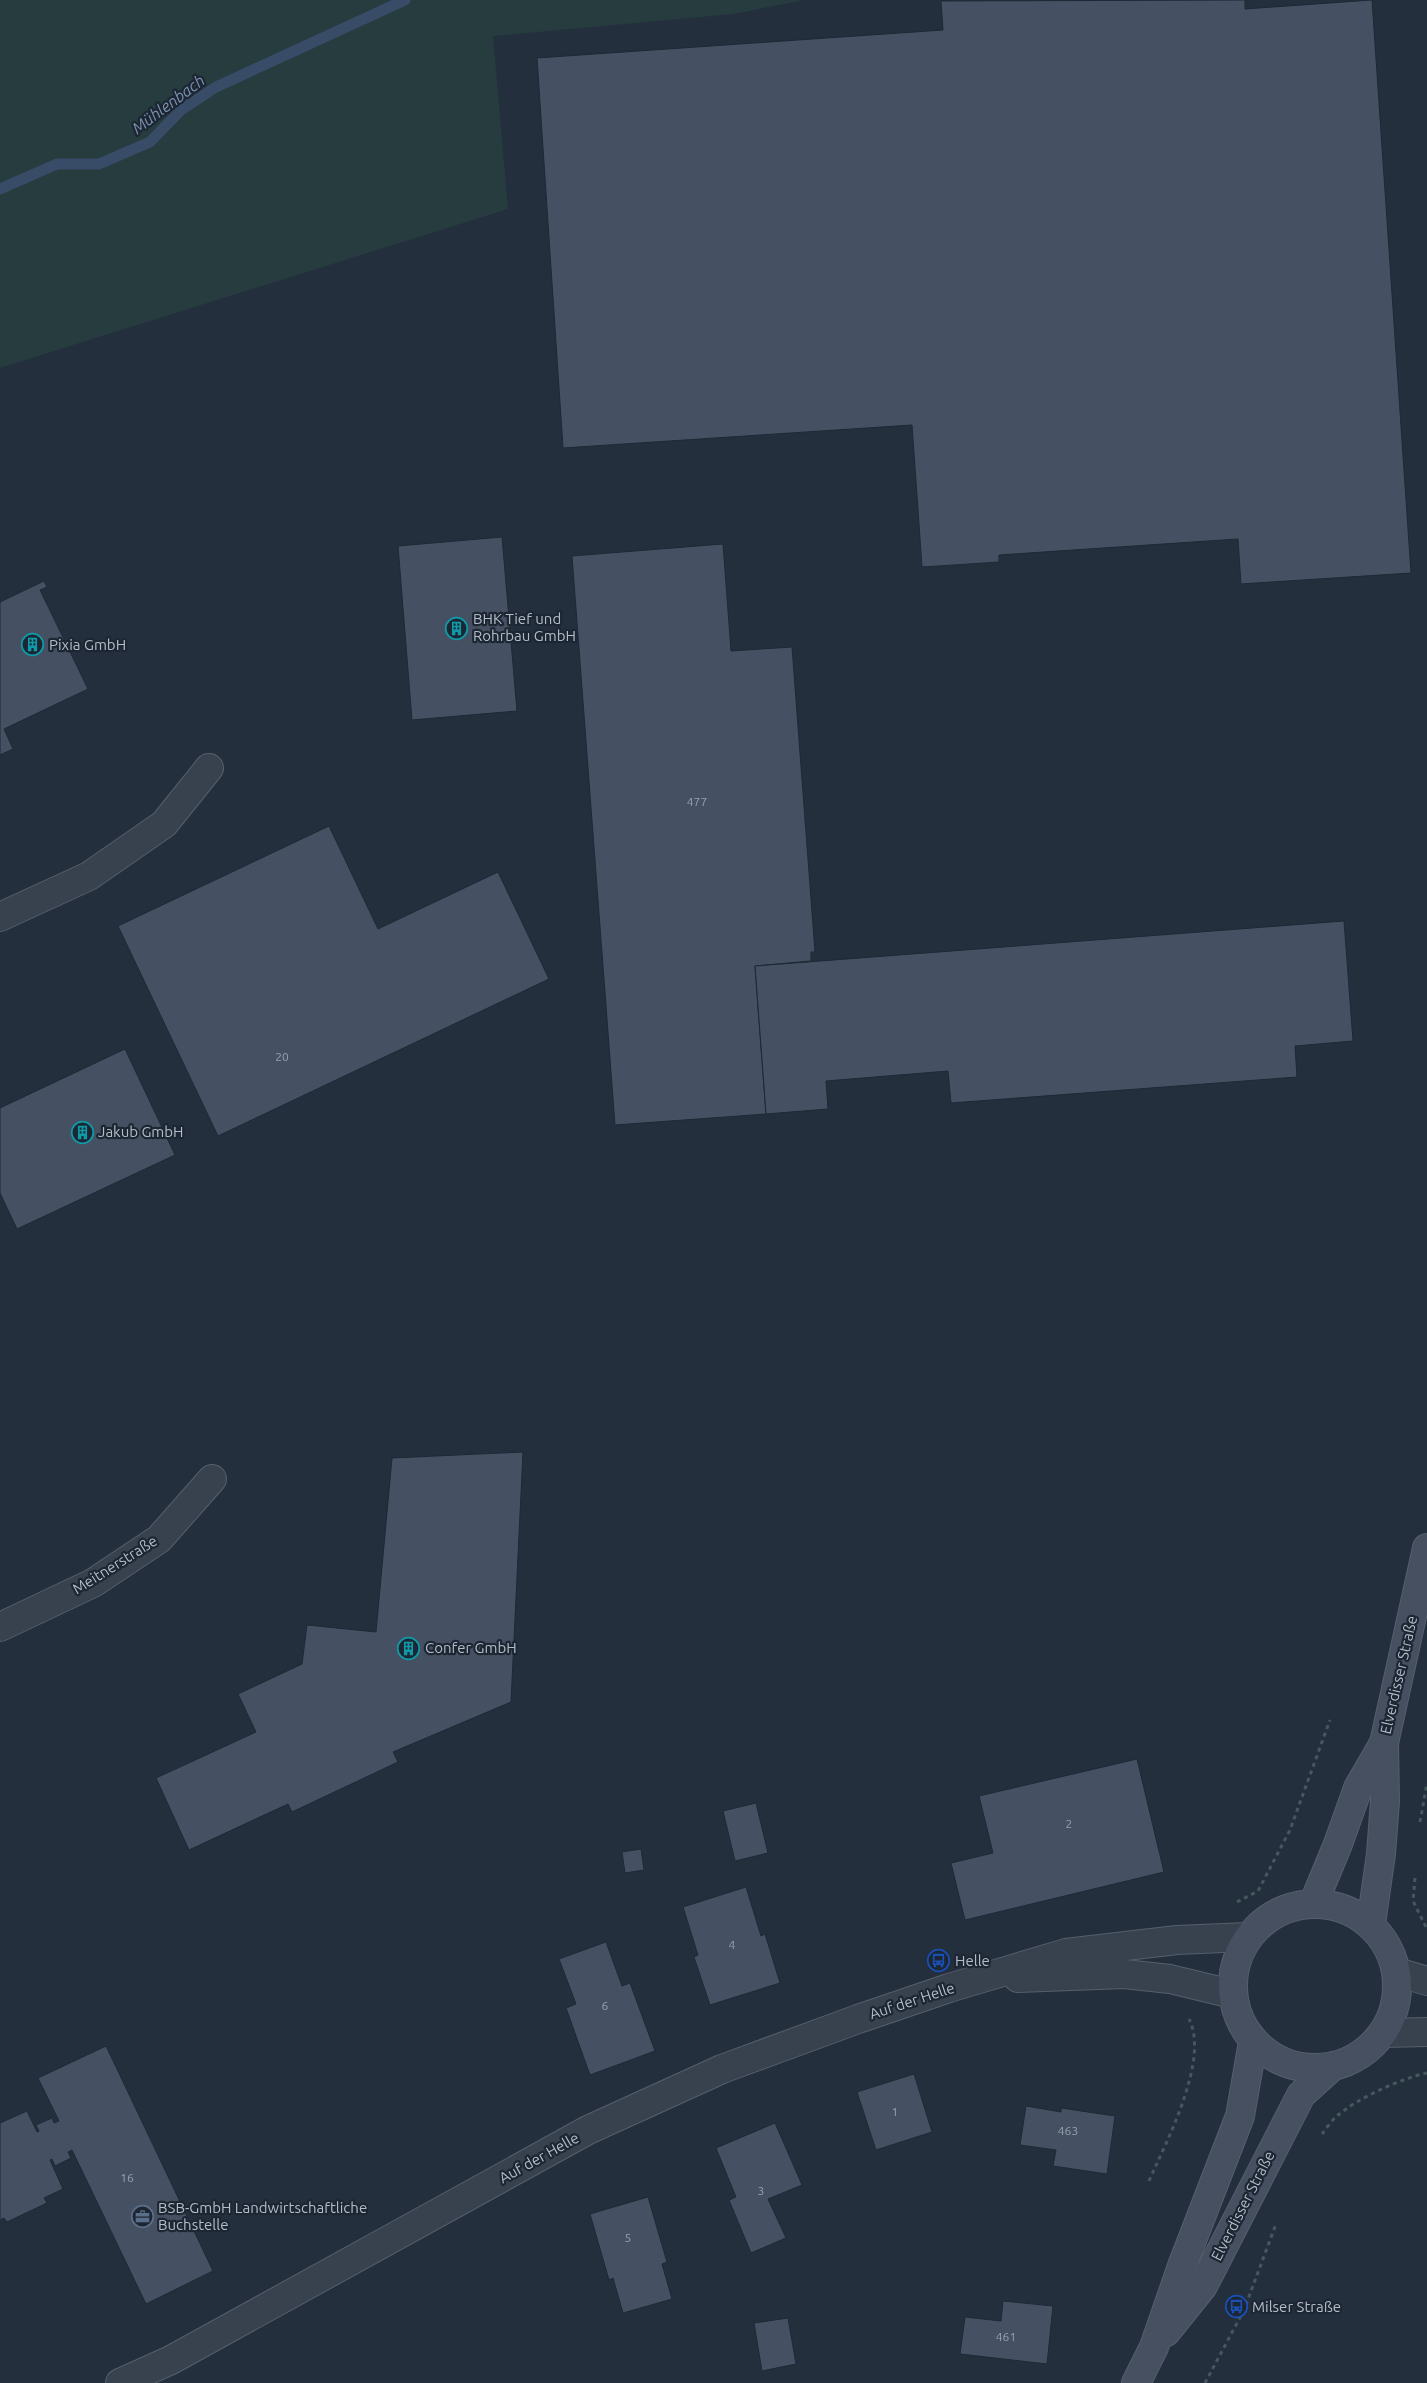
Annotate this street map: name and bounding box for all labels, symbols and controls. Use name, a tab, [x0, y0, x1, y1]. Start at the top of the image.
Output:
water label: Mühlenbach	[128, 71, 208, 137]
place label: BHK Tief und Rohrbau GmbH	[473, 610, 576, 644]
building icon: BHK Tief und Rohrbau GmbH	[445, 616, 469, 640]
building icon: Pixia GmbH	[21, 633, 45, 657]
place label: Pixia GmbH	[49, 636, 126, 653]
house number: 477	[687, 795, 707, 808]
house number: 20	[275, 1050, 289, 1063]
building icon: Jakub GmbH	[70, 1120, 94, 1144]
place label: Jakub GmbH	[98, 1123, 184, 1140]
street label: Meitnerstraße	[69, 1532, 160, 1597]
street label: Elverdisser Straße	[1377, 1614, 1420, 1736]
building icon: Confer GmbH	[397, 1636, 421, 1660]
place label: Confer GmbH	[425, 1639, 517, 1656]
house number: 2	[1066, 1817, 1072, 1830]
house number: 4	[729, 1938, 736, 1951]
bus stop icon: Helle	[927, 1949, 951, 1973]
place label: Helle	[955, 1952, 990, 1969]
street label: Auf der Helle	[867, 1979, 957, 2022]
house number: 6	[602, 1999, 609, 2012]
house number: 1	[892, 2105, 898, 2118]
house number: 463	[1058, 2124, 1078, 2137]
street label: Auf der Helle	[496, 2129, 582, 2186]
street label: Elverdisser Straße	[1208, 2148, 1278, 2263]
house number: 16	[120, 2171, 134, 2184]
house number: 3	[758, 2184, 764, 2197]
place label: BSB-GmbH Landwirtschaftliche Buchstelle	[158, 2199, 367, 2233]
office icon: BSB-GmbH Landwirtschaftliche Buchstelle	[130, 2205, 154, 2229]
house number: 5	[625, 2231, 631, 2244]
bus stop icon: Milser Straße	[1224, 2295, 1248, 2319]
place label: Milser Straße	[1252, 2298, 1341, 2315]
house number: 461	[996, 2330, 1016, 2343]

